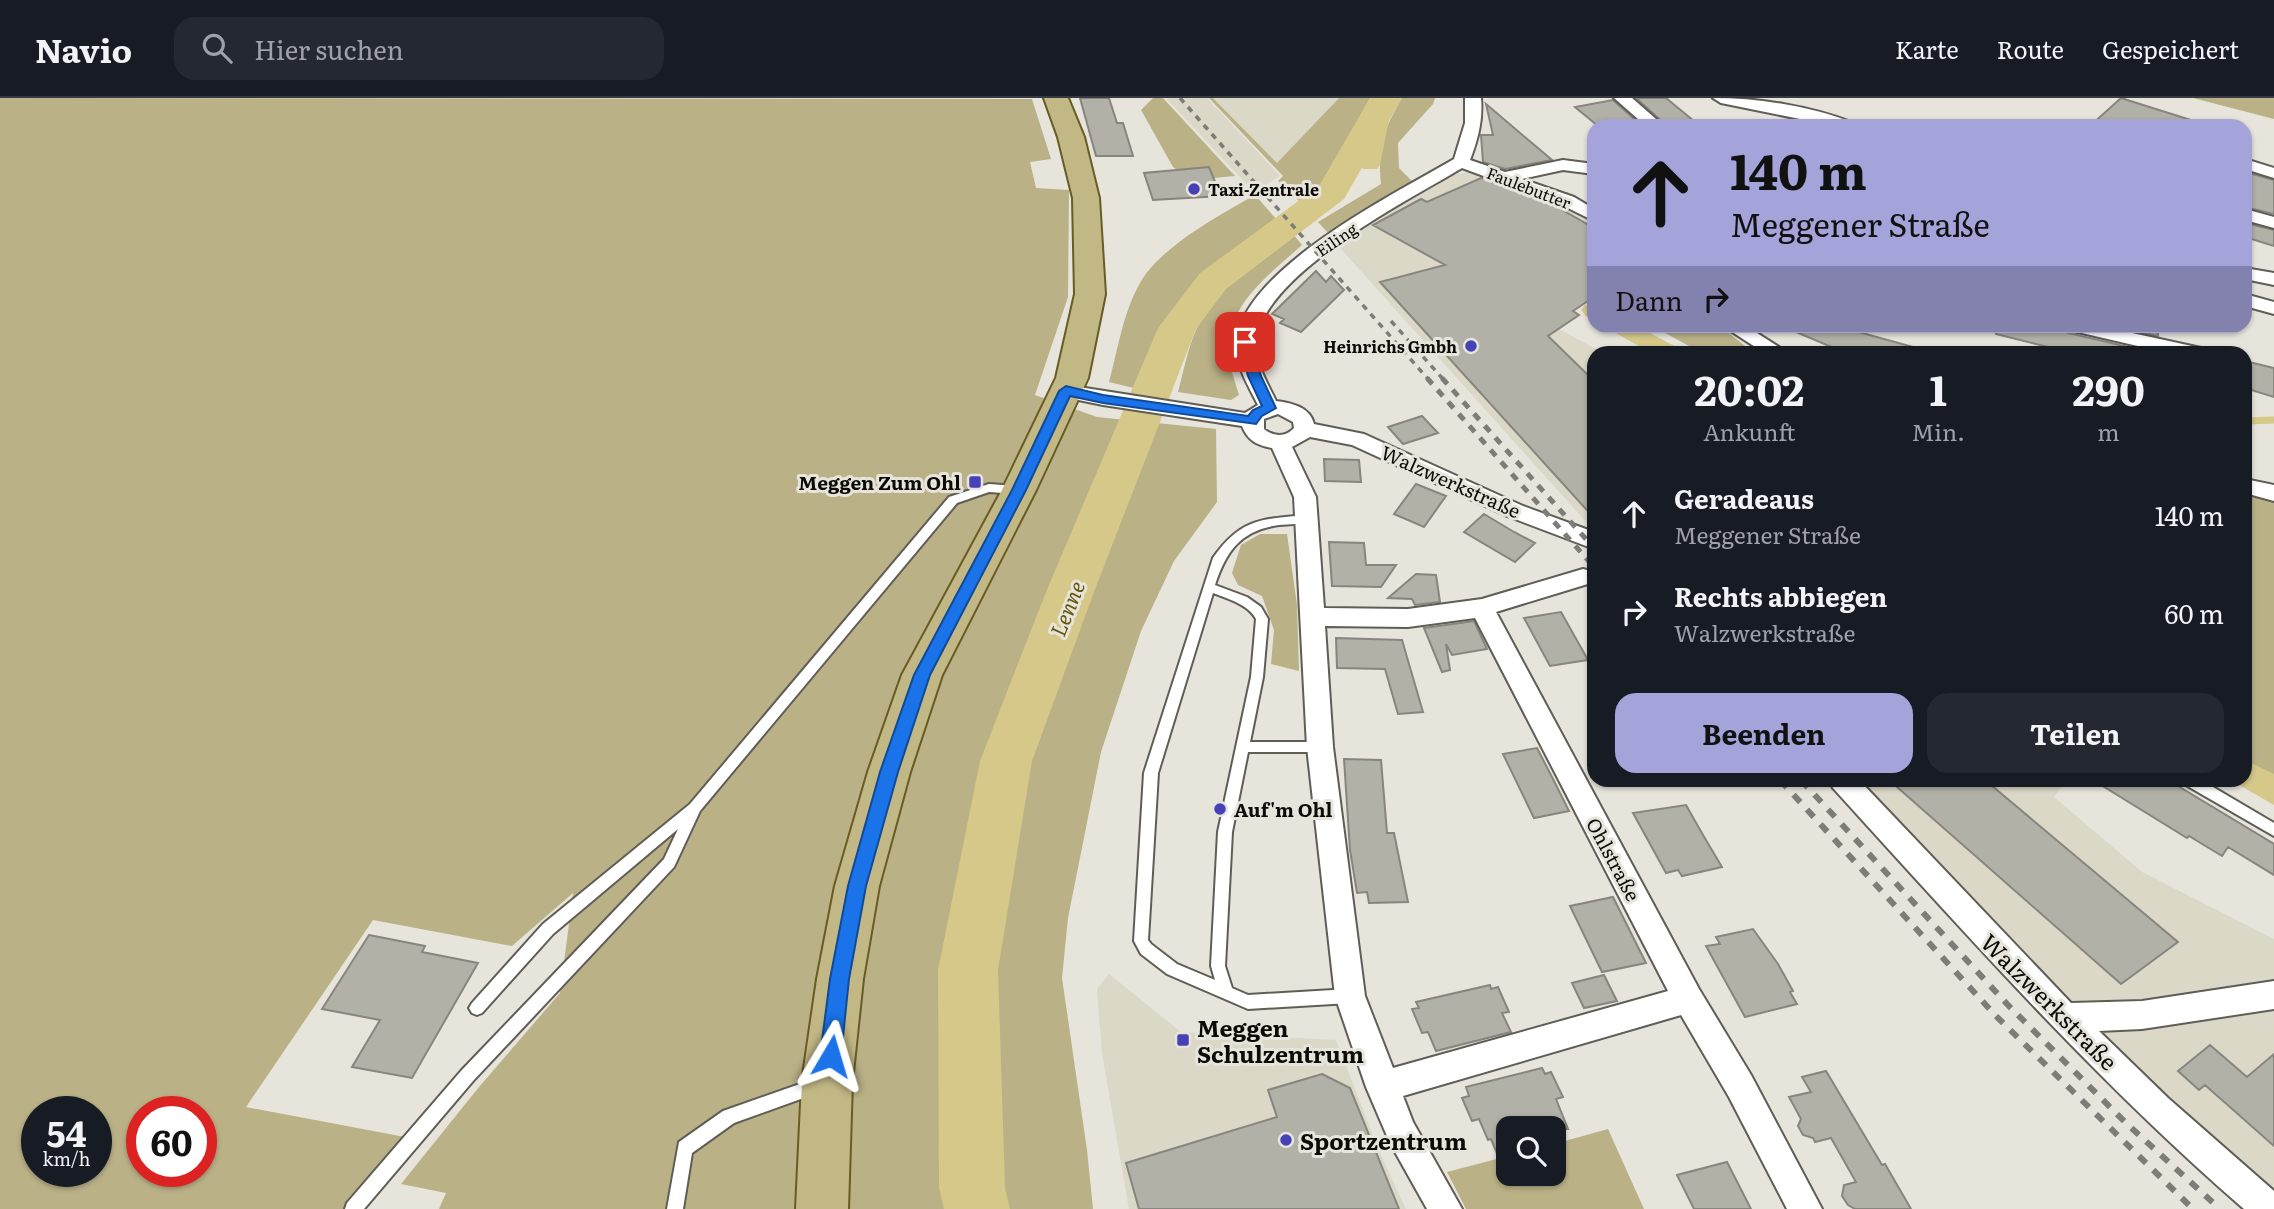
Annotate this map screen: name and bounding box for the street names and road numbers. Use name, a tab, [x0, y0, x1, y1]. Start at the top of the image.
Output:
street label: Faulebutter	[1483, 160, 1575, 214]
street label: Eiling	[1310, 216, 1362, 262]
street label: Walzwerkstraße	[1377, 438, 1525, 524]
street label: Ohlstraße	[1580, 812, 1648, 906]
street label: Walzwerkstraße	[1974, 925, 2126, 1077]

